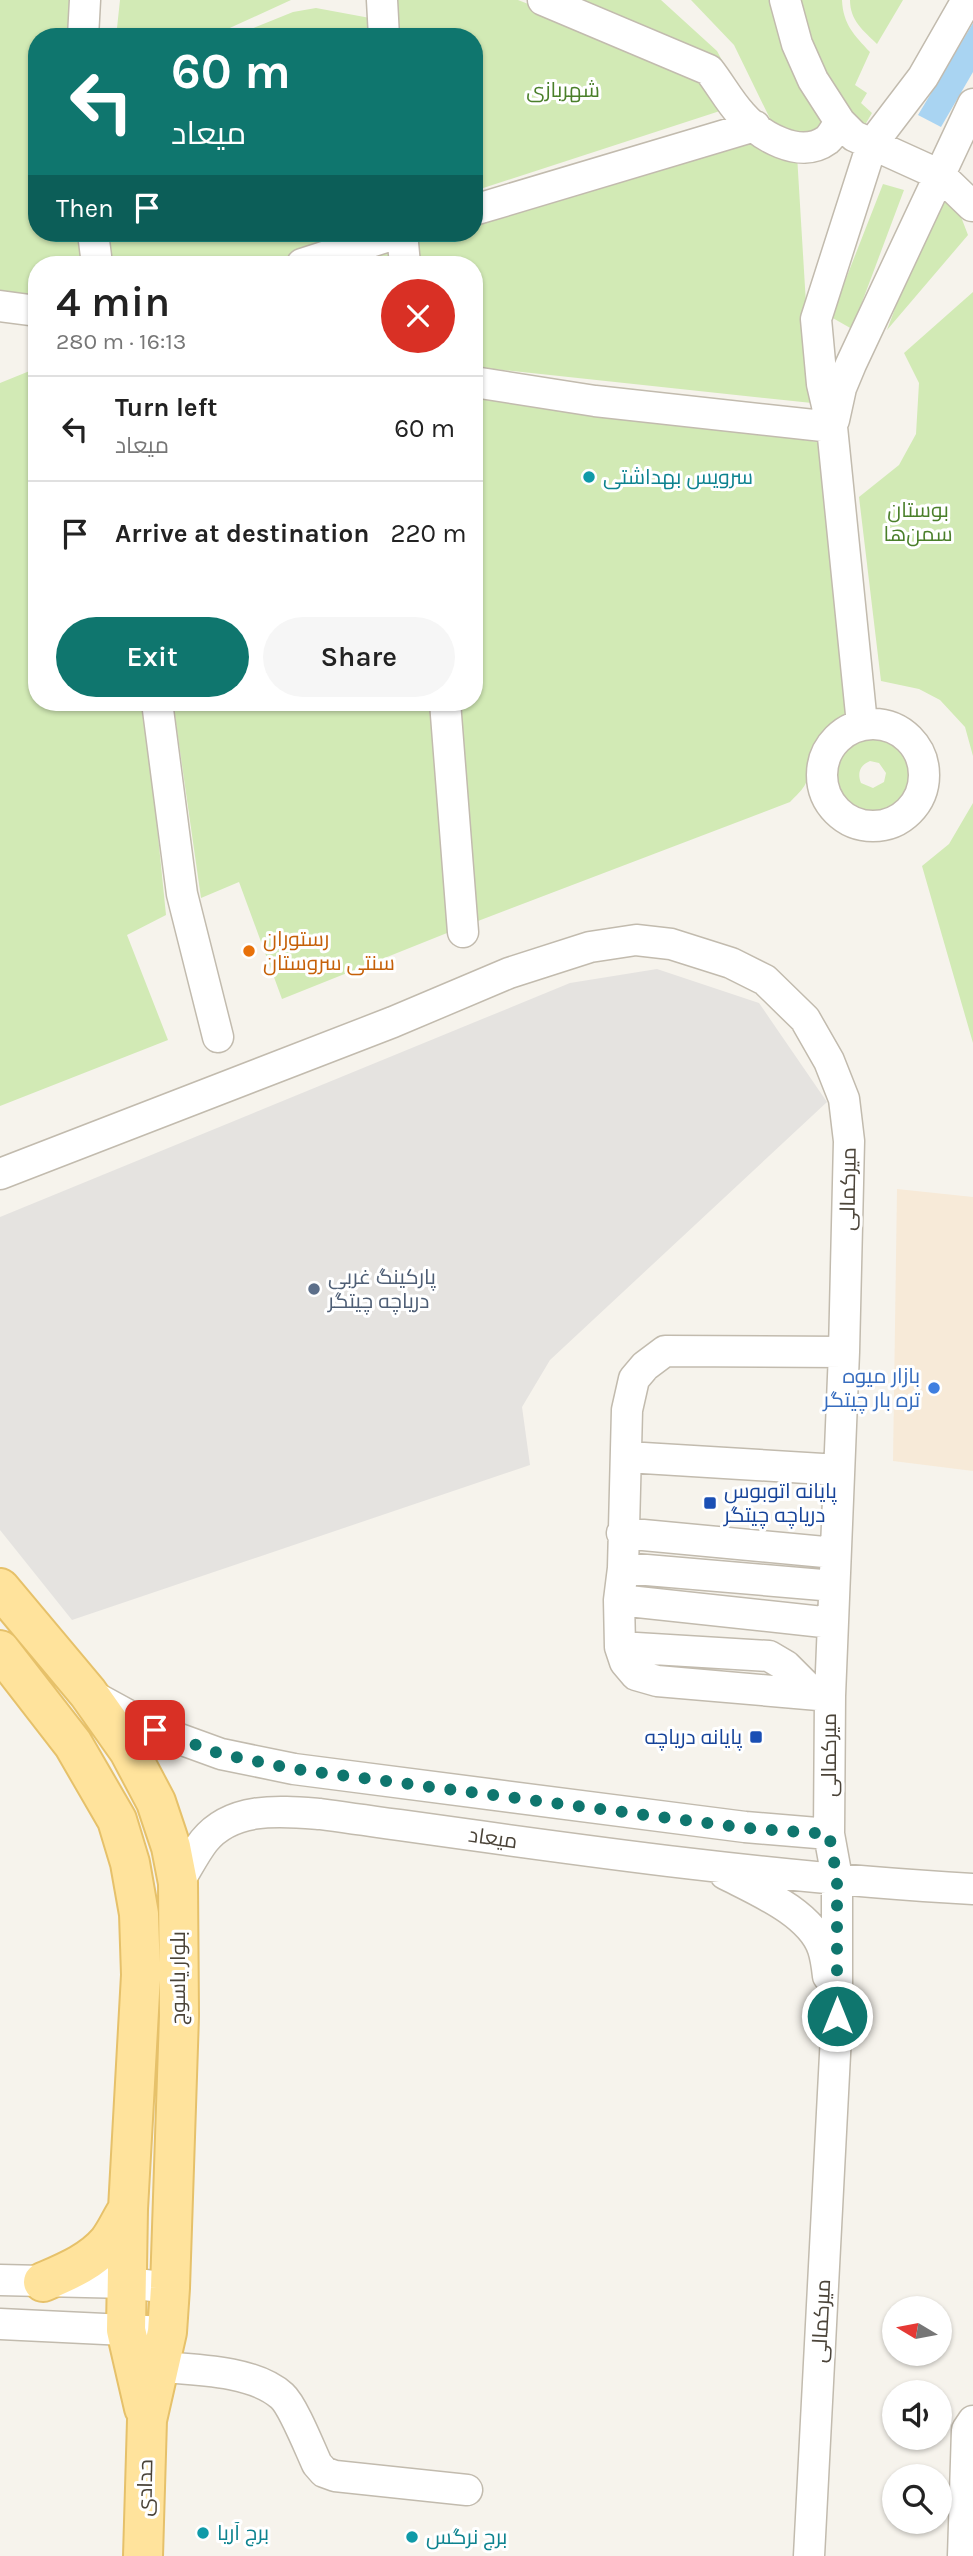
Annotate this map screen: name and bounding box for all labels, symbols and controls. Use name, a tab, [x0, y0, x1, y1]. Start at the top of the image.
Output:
text: 60 m	[171, 43, 291, 100]
icon: left	[56, 56, 147, 147]
park label: شهربازی	[526, 78, 600, 103]
text: میعاد	[171, 115, 246, 152]
icon: arrive	[128, 189, 166, 227]
text: Then	[56, 193, 114, 224]
text: 4 min	[56, 277, 170, 327]
button: close	[381, 279, 455, 353]
text: 280 m · 16:13	[56, 328, 186, 355]
text: Turn left	[115, 392, 217, 423]
icon: left	[56, 410, 94, 448]
text: 60 m	[394, 413, 455, 444]
text: میعاد	[115, 432, 169, 459]
place label: سرویس بهداشتی	[603, 465, 753, 490]
marker: سرویس بهداشتی	[581, 469, 597, 485]
park label: بوستان سمن‌ها	[883, 498, 953, 547]
icon: arrive	[56, 515, 94, 553]
text: Arrive at destination	[115, 518, 369, 549]
text: 220 m	[390, 518, 467, 549]
button: Exit	[56, 617, 249, 697]
button: Share	[263, 617, 455, 697]
place label: رستوران سنتی سروستان	[263, 927, 395, 976]
marker: رستوران سنتی سروستان	[241, 943, 257, 959]
street label: میرکمالی	[835, 1147, 862, 1231]
place label: پارکینگ غربی دریاچه چیتگر	[327, 1265, 436, 1315]
marker: پارکینگ غربی دریاچه چیتگر	[306, 1281, 322, 1297]
place label: بازار میوه تره بار چیتگر	[822, 1364, 920, 1414]
marker: بازار میوه تره بار چیتگر	[926, 1380, 942, 1396]
place label: پایانه اتوبوس دریاچه چیتگر	[723, 1479, 837, 1529]
marker: پایانه اتوبوس دریاچه چیتگر	[702, 1495, 718, 1511]
pin	[125, 1700, 185, 1760]
icon: arrive	[136, 1711, 174, 1749]
street label: میرکمالی	[817, 1713, 842, 1797]
place label: پایانه دریاچه	[644, 1725, 742, 1751]
marker: پایانه دریاچه	[748, 1729, 764, 1745]
street label: میعاد	[467, 1823, 519, 1853]
street label: بلوار یاسوج	[166, 1931, 192, 2025]
position arrow	[800, 1979, 874, 2053]
street label: میرکمالی	[807, 2279, 836, 2364]
north arrow	[882, 2296, 952, 2366]
map controls	[882, 2296, 952, 2534]
button: sound	[882, 2380, 952, 2450]
street label: حدادی	[133, 2459, 158, 2517]
button: search	[882, 2464, 952, 2534]
place label: برج آریا	[217, 2521, 269, 2547]
marker: برج آریا	[195, 2525, 211, 2541]
place label: برج نرگس	[426, 2525, 507, 2551]
marker: برج نرگس	[404, 2529, 420, 2545]

